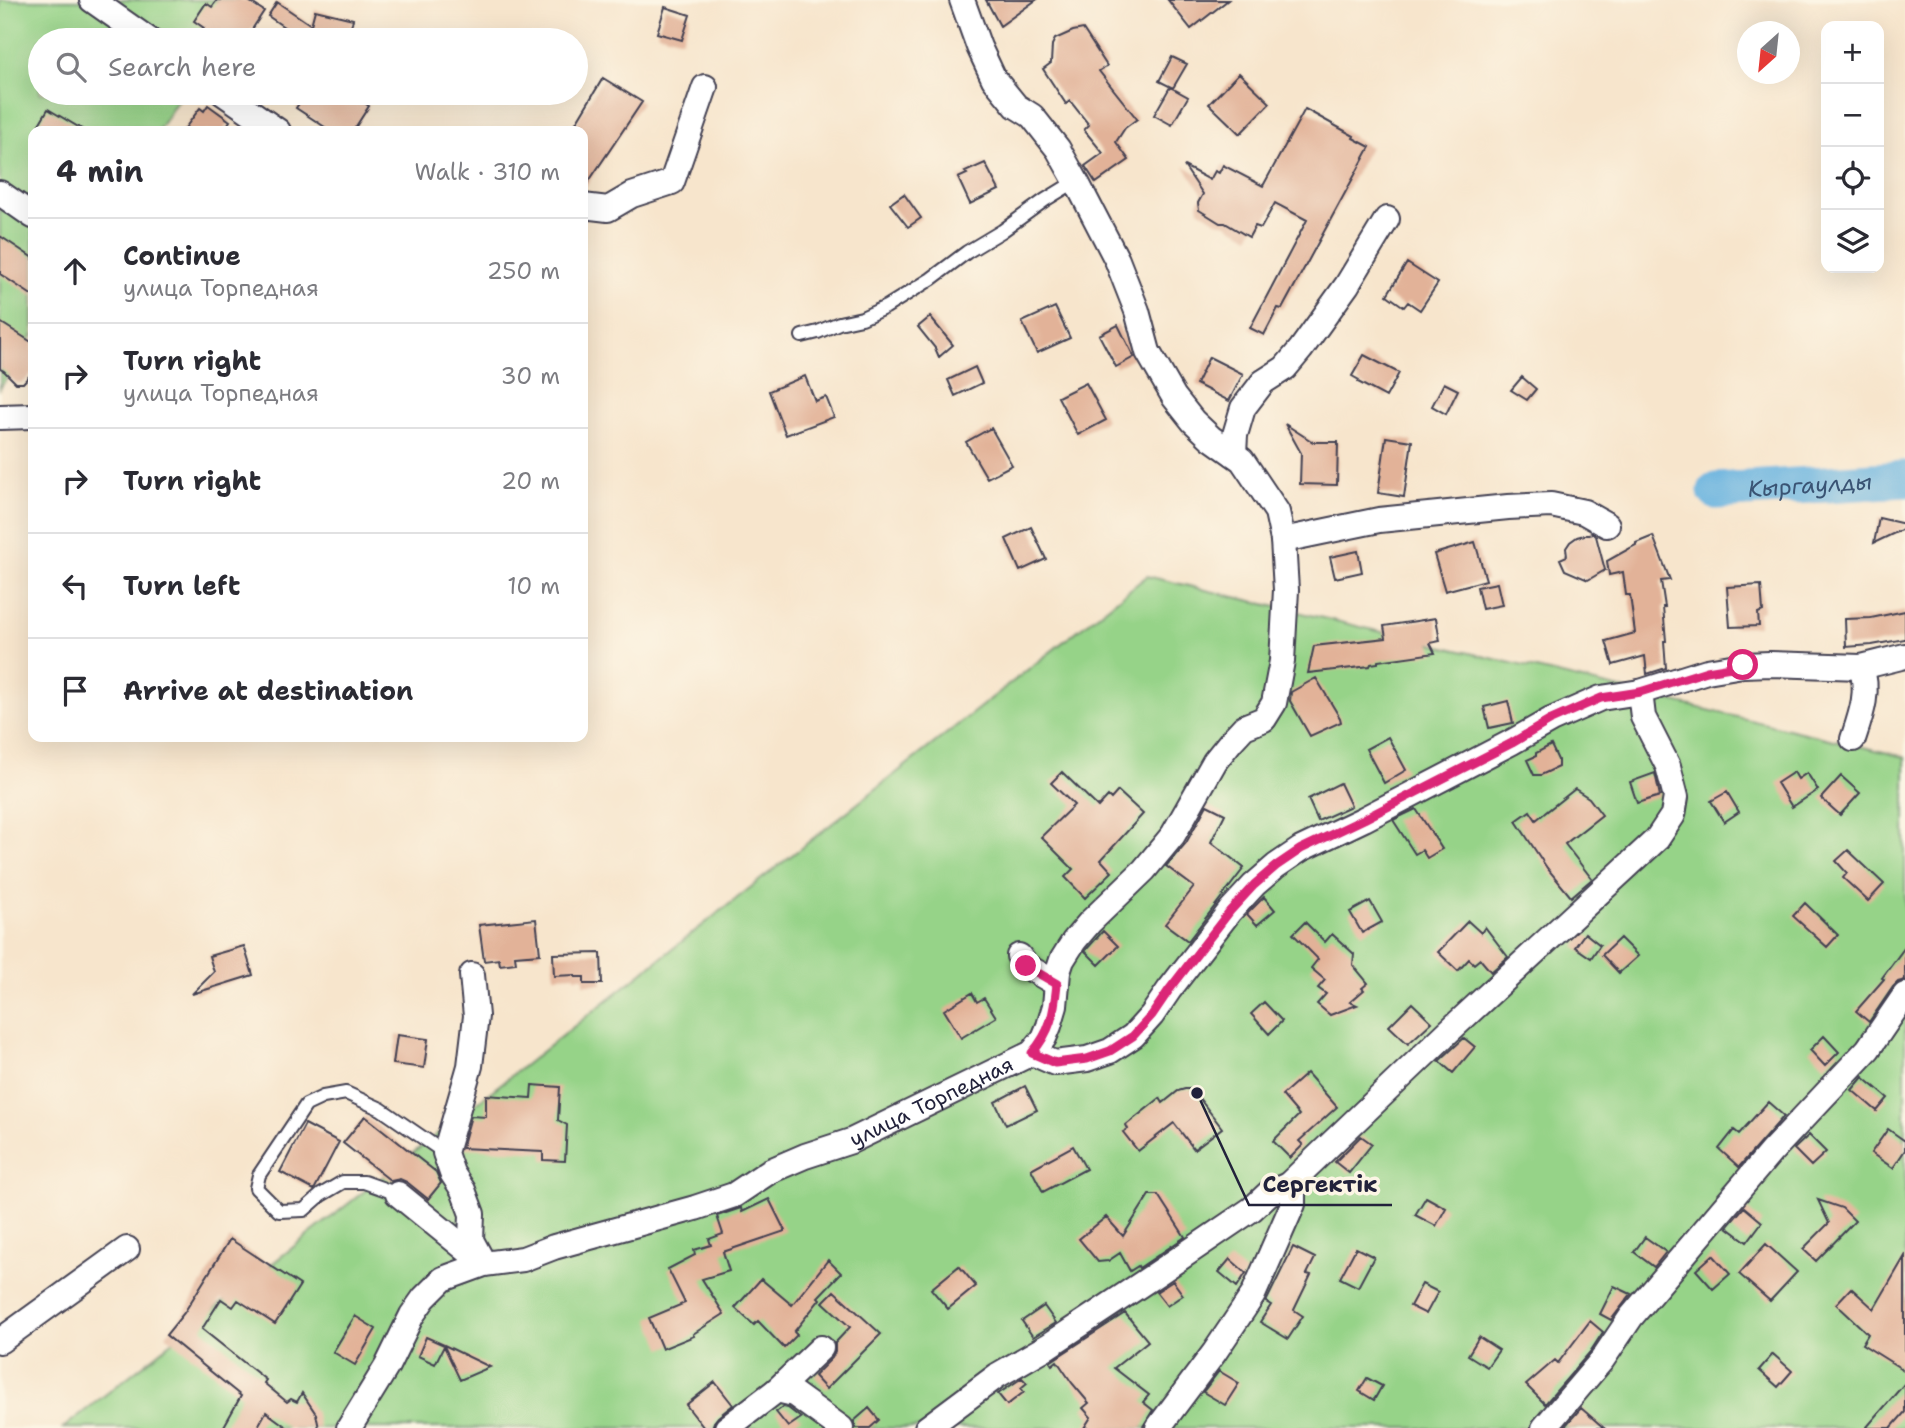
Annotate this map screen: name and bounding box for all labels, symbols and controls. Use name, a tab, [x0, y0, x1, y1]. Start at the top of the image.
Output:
north arrow	[1737, 21, 1800, 84]
map controls	[1821, 21, 1884, 273]
button: +	[1821, 21, 1884, 84]
search box	[28, 28, 588, 105]
icon: search	[52, 48, 90, 86]
text: Search here	[108, 49, 257, 84]
button: −	[1821, 84, 1884, 147]
button: locate	[1821, 147, 1884, 210]
text: 4 min	[56, 151, 143, 192]
text: Walk · 310 m	[415, 157, 560, 187]
button: layers	[1821, 210, 1884, 273]
text: Continue	[123, 238, 241, 273]
icon: ahead	[56, 252, 94, 290]
text: 250 m	[487, 256, 560, 286]
text: улица Торпедная	[123, 273, 319, 303]
text: Turn right	[123, 343, 261, 378]
icon: right	[56, 357, 94, 395]
text: 30 m	[501, 361, 560, 391]
text: улица Торпедная	[123, 378, 319, 408]
icon: right	[56, 462, 94, 500]
text: Turn right	[123, 463, 261, 498]
text: 20 m	[501, 466, 560, 496]
water label: Кыргаулды	[1747, 466, 1873, 504]
icon: left	[56, 567, 94, 605]
text: Turn left	[123, 568, 240, 603]
text: 10 m	[507, 571, 560, 601]
route start	[1727, 649, 1758, 680]
icon: arrive	[56, 672, 94, 710]
text: Arrive at destination	[123, 673, 413, 708]
route end	[1010, 950, 1041, 981]
street label: улица Торпедная	[845, 1050, 1018, 1154]
callout: Сергектік	[1249, 1161, 1392, 1205]
text: Сергектік	[1262, 1169, 1378, 1199]

